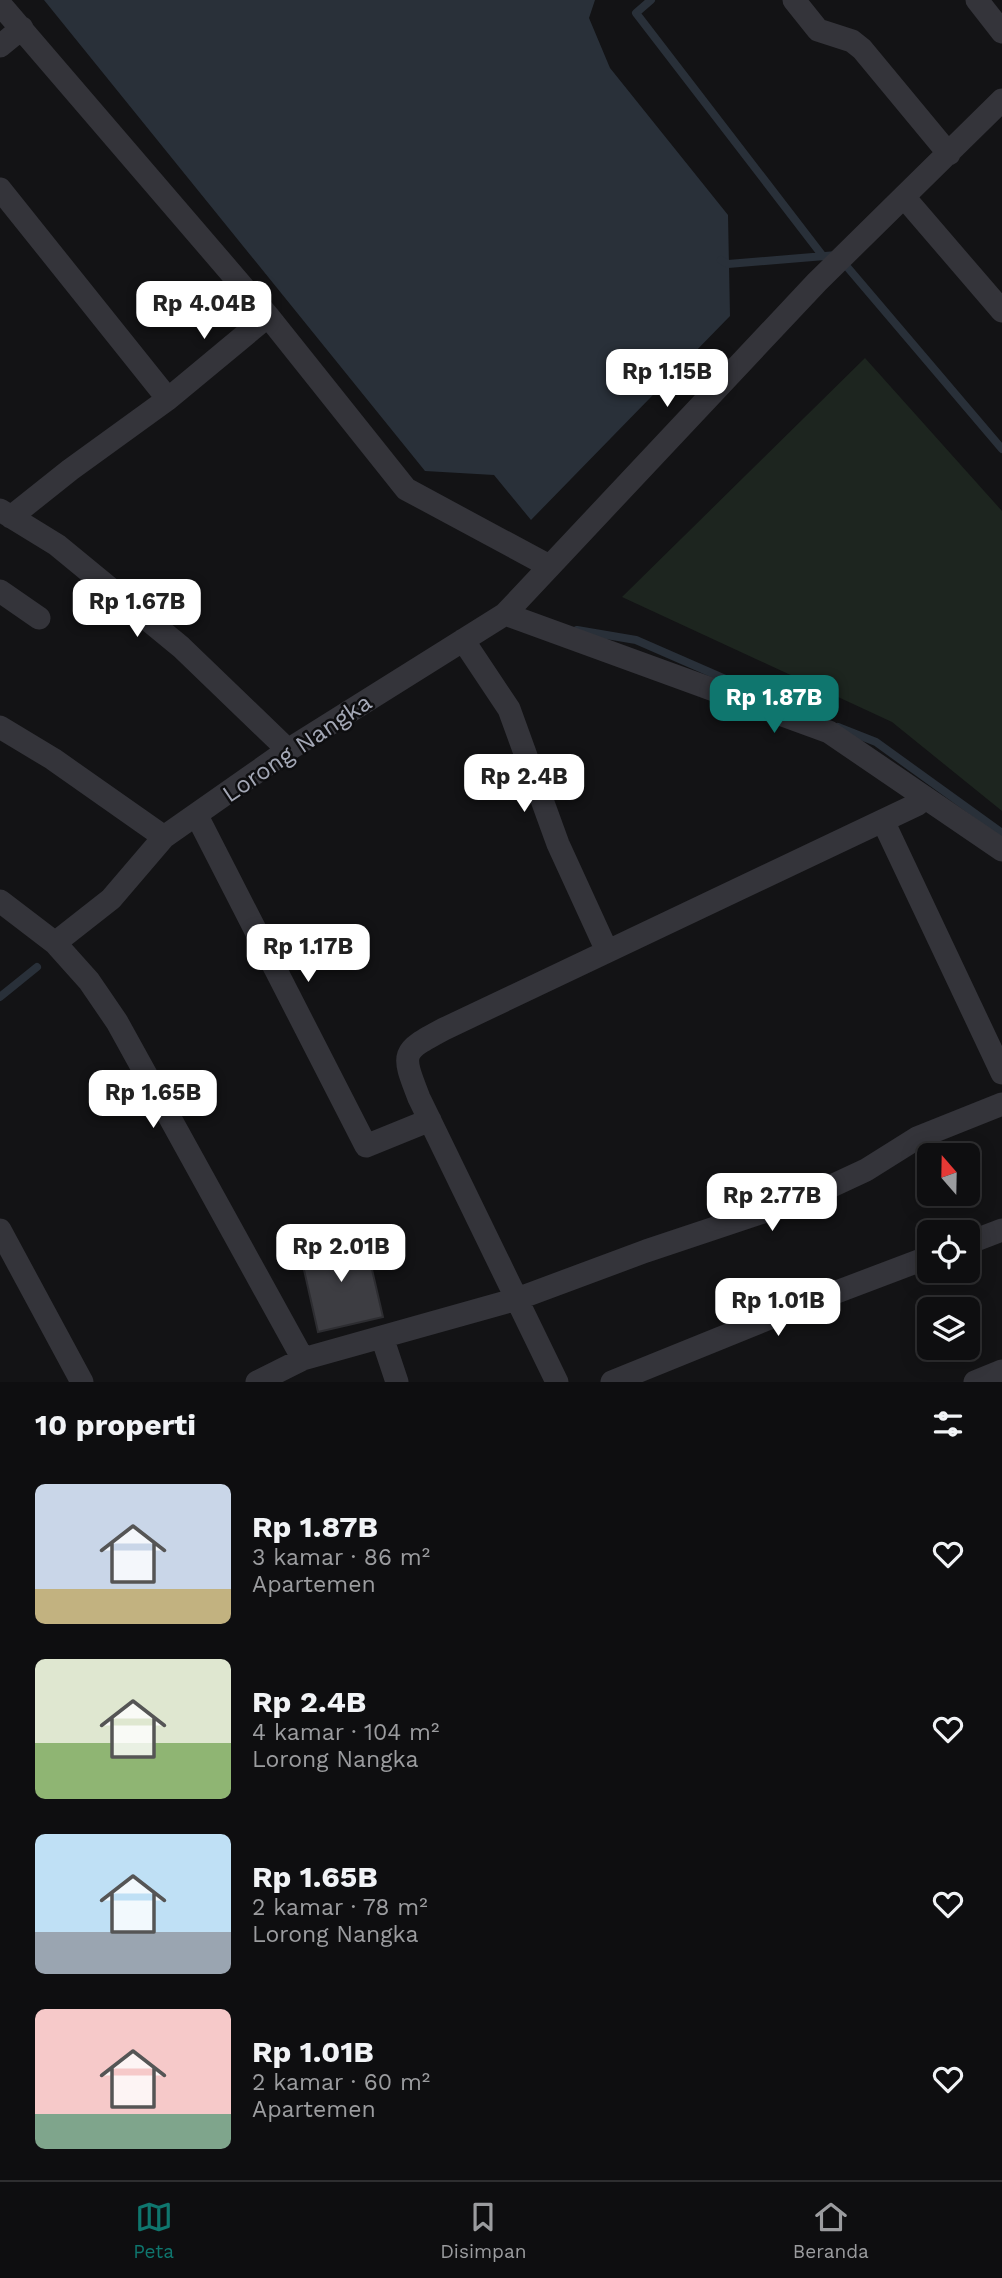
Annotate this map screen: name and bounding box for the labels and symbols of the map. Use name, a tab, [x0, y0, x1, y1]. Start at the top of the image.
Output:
pin: Rp 4.04B	[132, 282, 276, 341]
pin: Rp 1.15B	[595, 350, 739, 409]
pin: Rp 1.67B	[65, 580, 209, 639]
pin: Rp 1.87B	[702, 676, 846, 735]
street label: Lorong Nangka	[217, 688, 377, 808]
pin: Rp 2.4B	[459, 754, 589, 814]
pin: Rp 1.17B	[236, 925, 380, 984]
pin: Rp 1.65B	[81, 1070, 225, 1130]
north arrow	[917, 1143, 980, 1206]
pin: Rp 2.77B	[700, 1174, 844, 1233]
pin: Rp 2.01B	[269, 1224, 413, 1284]
pin: Rp 1.01B	[706, 1278, 850, 1338]

